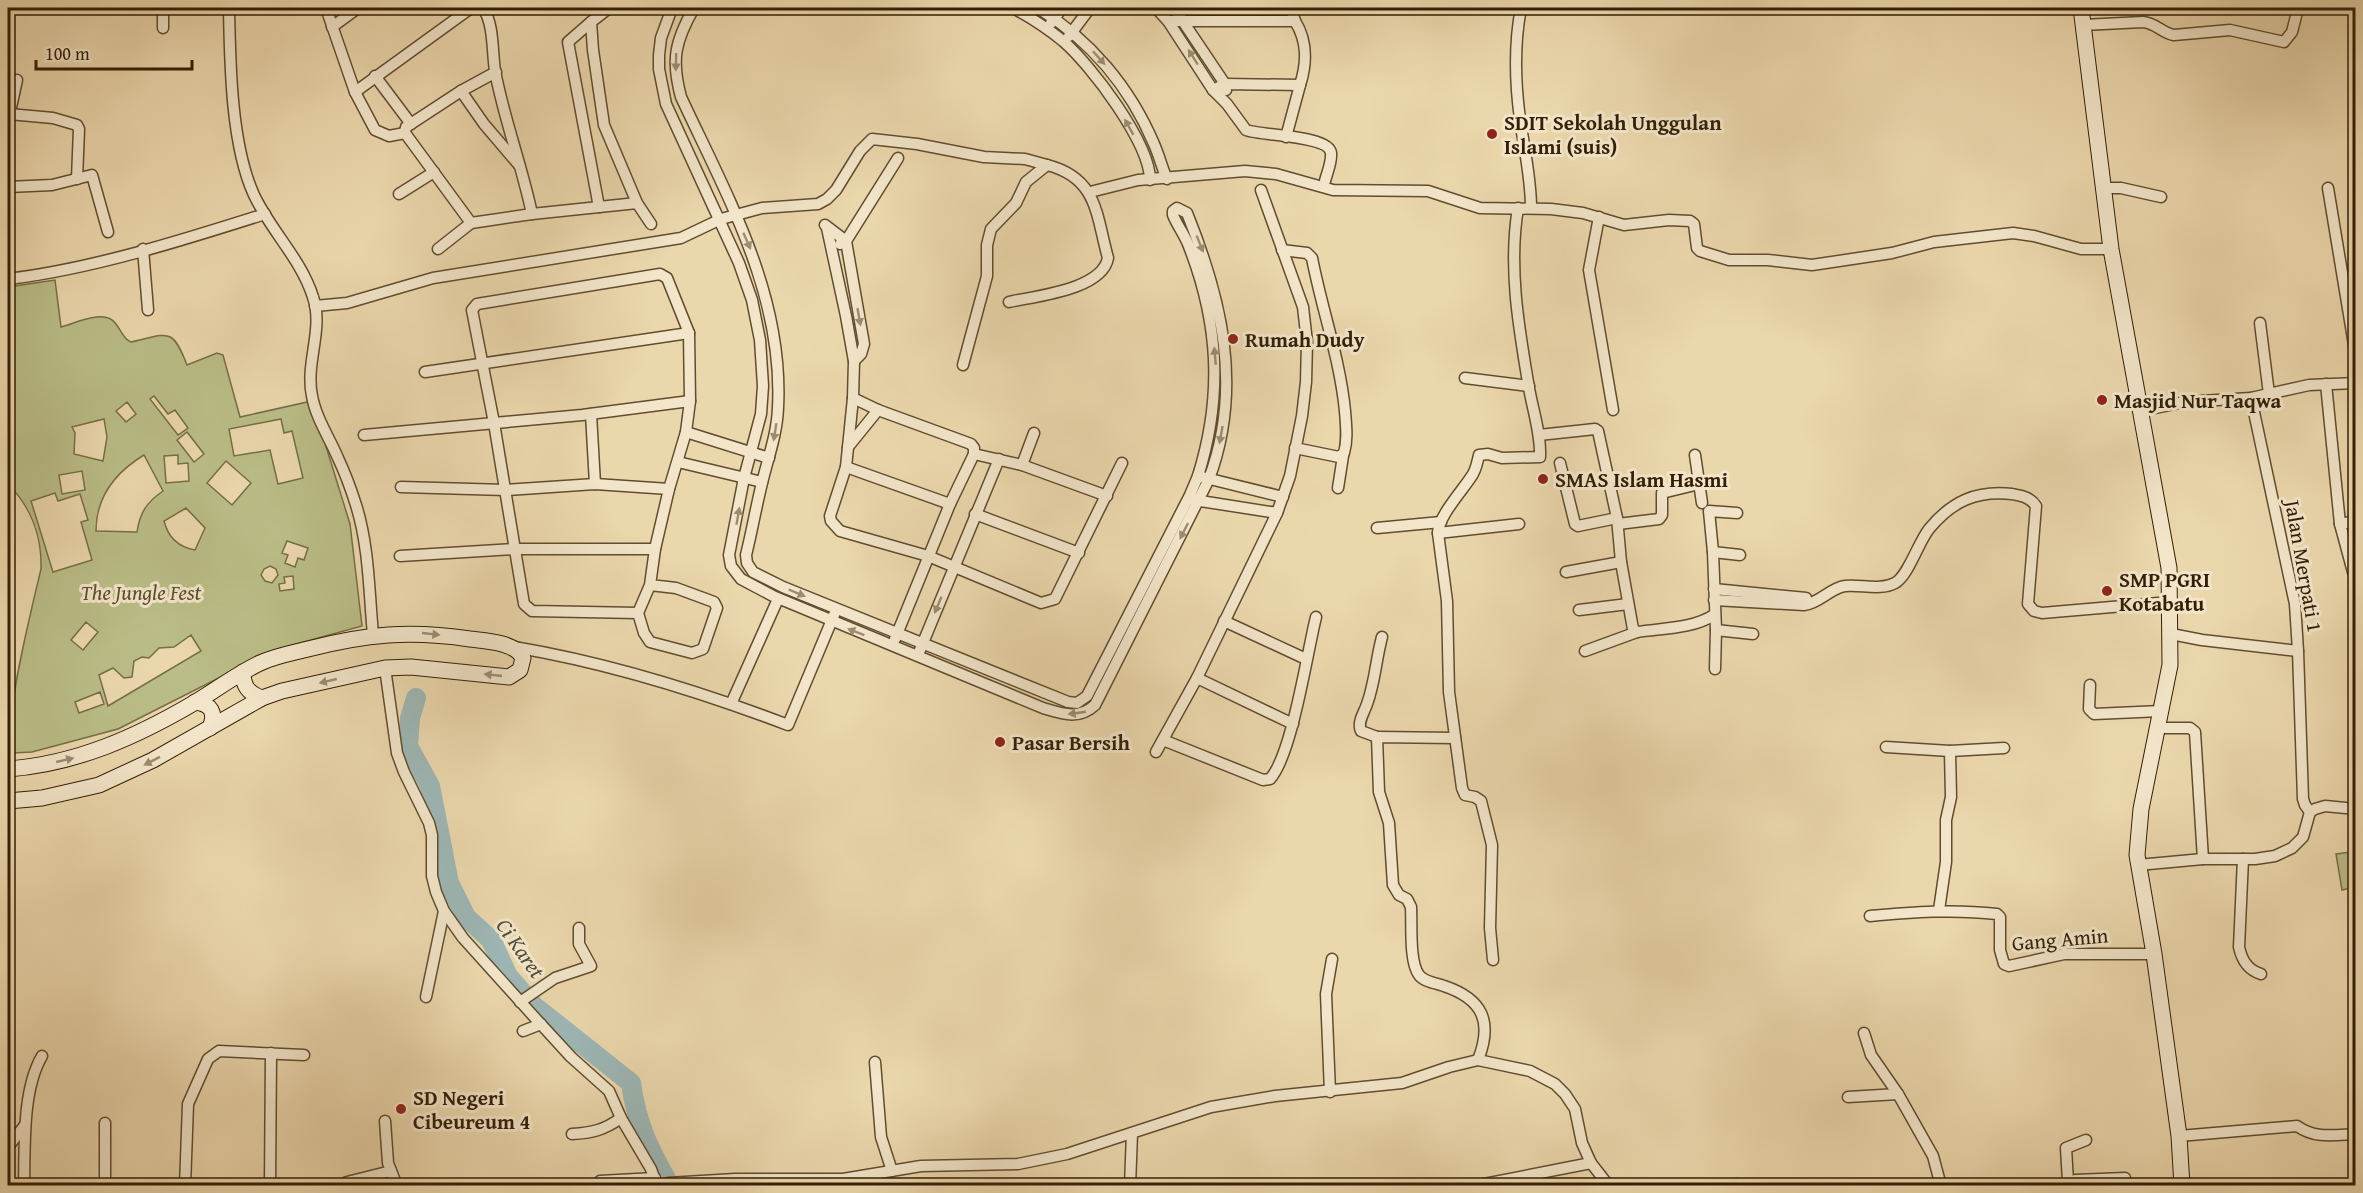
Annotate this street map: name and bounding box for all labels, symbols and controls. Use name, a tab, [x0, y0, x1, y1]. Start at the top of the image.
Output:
scale bar	[36, 33, 192, 71]
text: 100 m	[45, 40, 90, 67]
one-way arrow	[1188, 49, 1199, 65]
one-way arrow	[1092, 50, 1106, 65]
one-way arrow	[671, 52, 680, 71]
place label: SDIT Sekolah Unggulan Islami (suis)	[1504, 107, 1722, 162]
one-way arrow	[1124, 118, 1134, 135]
marker: SDIT Sekolah Unggulan Islami (suis)	[1485, 127, 1499, 141]
one-way arrow	[743, 233, 752, 250]
one-way arrow	[1195, 236, 1205, 254]
one-way arrow	[855, 308, 864, 327]
place label: Rumah Dudy	[1245, 324, 1365, 355]
marker: Rumah Dudy	[1226, 332, 1240, 346]
one-way arrow	[1210, 346, 1220, 365]
place label: Masjid Nur Taqwa	[2114, 385, 2282, 416]
marker: Masjid Nur Taqwa	[2095, 393, 2109, 407]
one-way arrow	[771, 422, 780, 441]
one-way arrow	[1216, 426, 1225, 445]
place label: SMAS Islam Hasmi	[1555, 464, 1728, 495]
marker: SMAS Islam Hasmi	[1536, 472, 1550, 486]
street label: Jalan Merpati 1	[2277, 494, 2331, 635]
one-way arrow	[734, 506, 743, 525]
one-way arrow	[1179, 523, 1189, 540]
place label: SMP PGRI Kotabatu	[2119, 564, 2210, 619]
park label: The Jungle Fest	[81, 577, 202, 608]
marker: SMP PGRI Kotabatu	[2100, 584, 2114, 598]
one-way arrow	[788, 588, 806, 598]
one-way arrow	[933, 596, 942, 614]
one-way arrow	[847, 627, 865, 637]
one-way arrow	[422, 629, 441, 639]
one-way arrow	[484, 670, 503, 680]
one-way arrow	[318, 677, 337, 686]
one-way arrow	[1067, 708, 1086, 718]
place label: Pasar Bersih	[1012, 727, 1131, 758]
marker: Pasar Bersih	[993, 735, 1007, 749]
one-way arrow	[56, 755, 74, 765]
one-way arrow	[143, 755, 161, 765]
water label: Ci Karet	[489, 911, 554, 985]
street label: Gang Amin	[2010, 919, 2110, 959]
place label: SD Negeri Cibeureum 4	[413, 1082, 531, 1137]
marker: SD Negeri Cibeureum 4	[394, 1102, 408, 1116]

